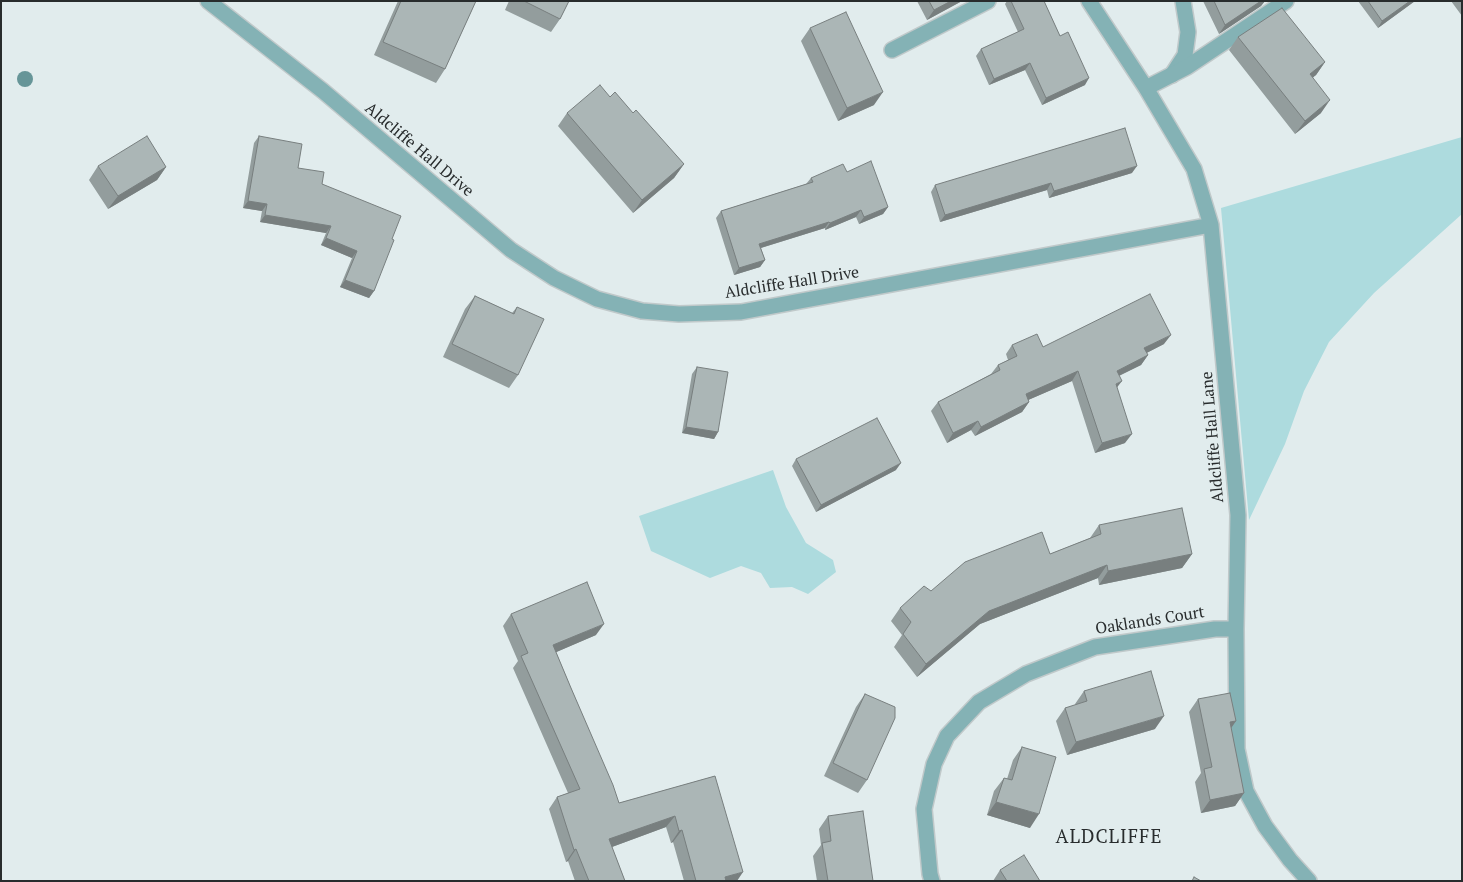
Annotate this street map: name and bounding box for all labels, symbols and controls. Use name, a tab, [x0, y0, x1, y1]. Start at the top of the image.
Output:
street label: Aldcliffe Hall Drive	[361, 99, 477, 201]
street label: Aldcliffe Hall Drive	[723, 263, 861, 303]
street label: Aldcliffe Hall Lane	[1198, 370, 1228, 504]
street label: Oaklands Court	[1094, 603, 1206, 639]
district label: ALDCLIFFE	[1054, 827, 1164, 849]

